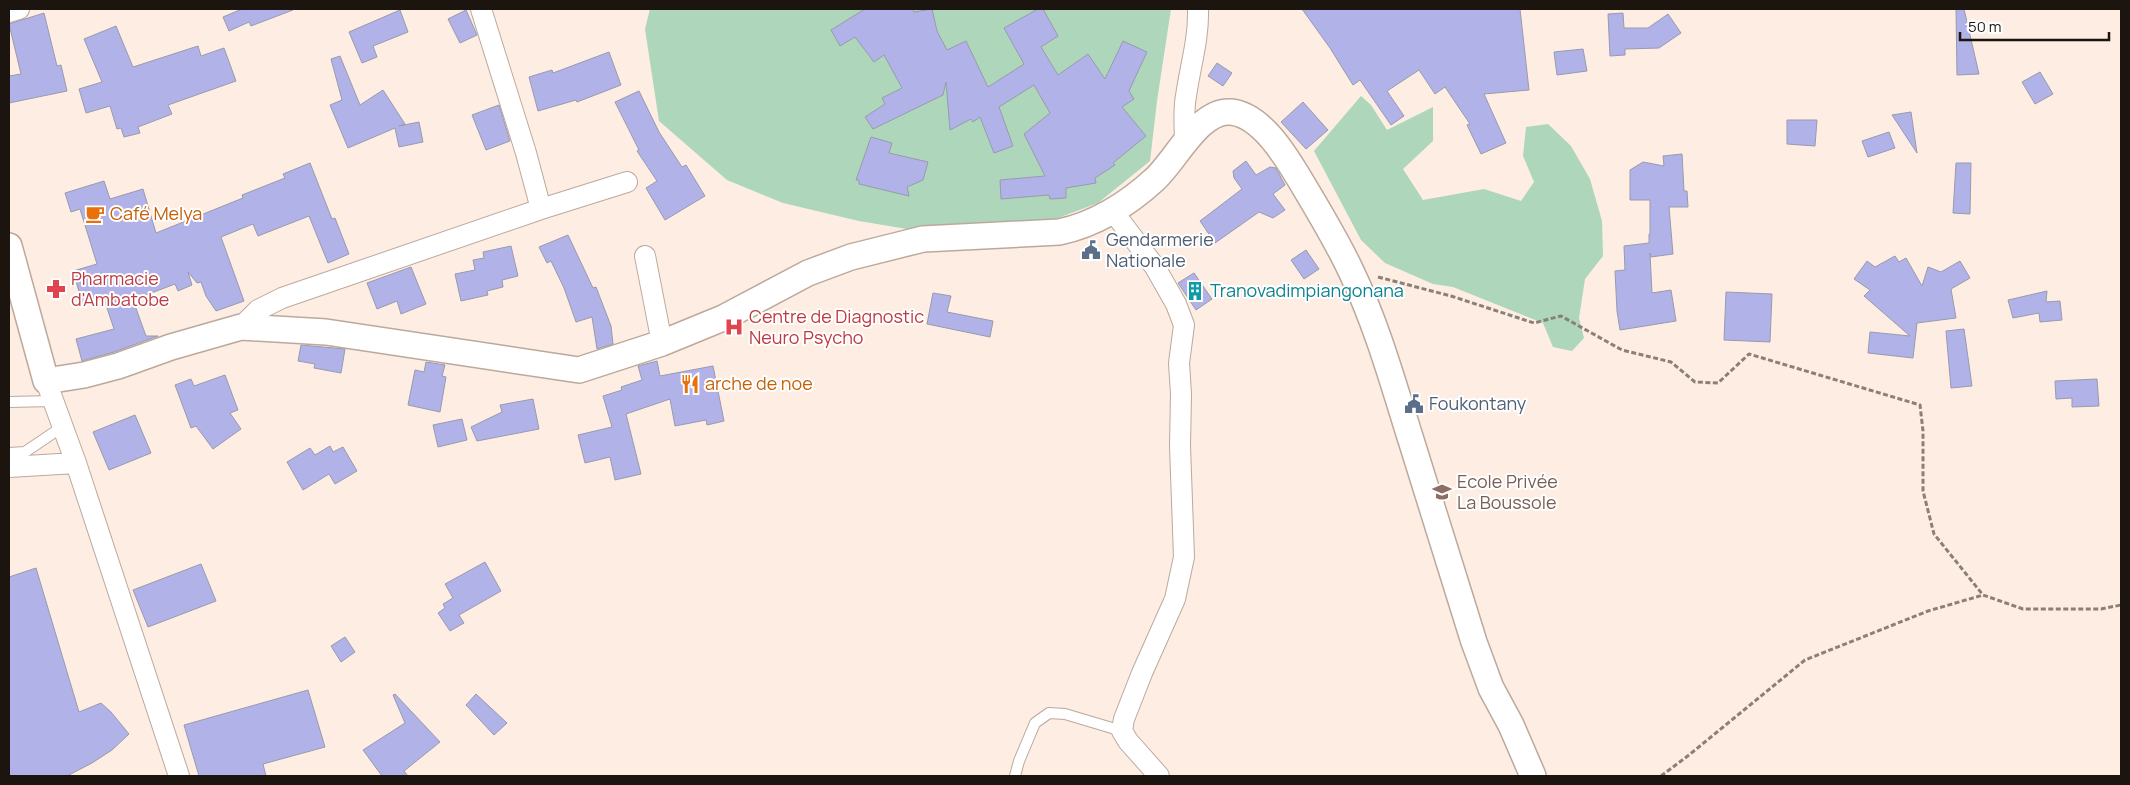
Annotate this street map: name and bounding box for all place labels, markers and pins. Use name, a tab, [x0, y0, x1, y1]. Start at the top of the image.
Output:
place label: Café Melya	[110, 201, 202, 225]
cafe icon: Café Melya	[84, 203, 106, 225]
place label: Gendarmerie Nationale	[1106, 227, 1214, 272]
public building icon: Gendarmerie Nationale	[1080, 239, 1102, 261]
place label: Pharmacie d'Ambatobe	[71, 266, 169, 311]
pharmacy icon: Pharmacie d'Ambatobe	[45, 278, 67, 300]
place label: Tranovadimpiangonana	[1210, 278, 1404, 302]
building icon: Tranovadimpiangonana	[1184, 280, 1206, 302]
place label: Centre de Diagnostic Neuro Psycho	[749, 304, 924, 349]
hospital icon: Centre de Diagnostic Neuro Psycho	[723, 316, 745, 338]
place label: arche de noe	[705, 371, 813, 395]
restaurant icon: arche de noe	[679, 373, 701, 395]
place label: Foukontany	[1429, 391, 1527, 415]
public building icon: Foukontany	[1403, 393, 1425, 415]
place label: Ecole Privée La Boussole	[1457, 469, 1558, 514]
school or university icon: Ecole Privée La Boussole	[1431, 481, 1453, 503]

